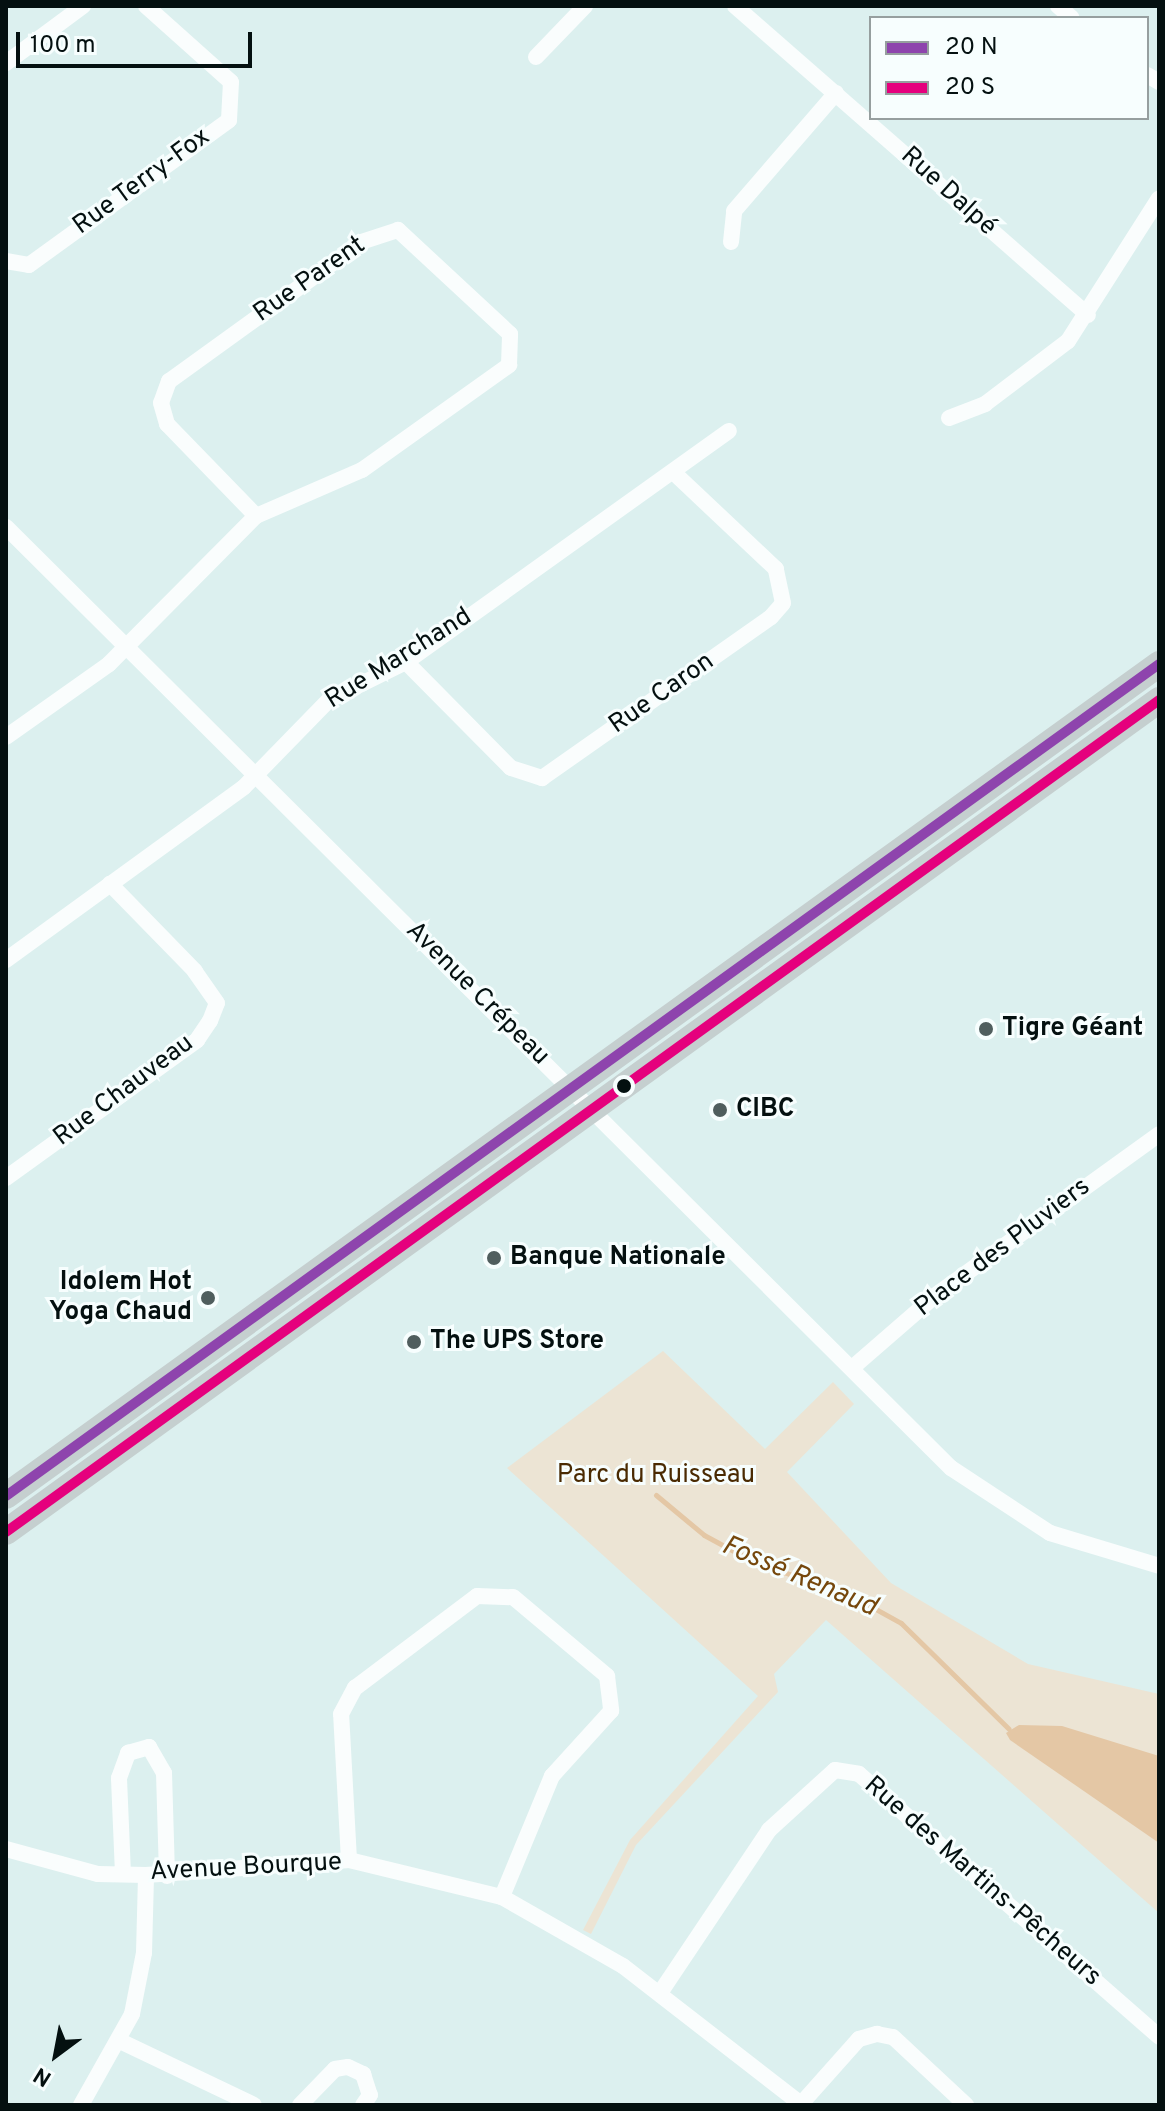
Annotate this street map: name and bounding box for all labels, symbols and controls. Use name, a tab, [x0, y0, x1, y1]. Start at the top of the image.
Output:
scale bar	[20, 16, 256, 66]
legend	[869, 16, 1149, 120]
text: 100 m	[30, 31, 96, 61]
text: 20 N	[945, 33, 998, 63]
text: 20 S	[945, 73, 995, 103]
street label: Rue Terry-Fox	[67, 122, 217, 242]
street label: Rue Dalpé	[894, 141, 1002, 243]
street label: Rue Parent	[248, 230, 372, 330]
street label: Rue Marchand	[320, 602, 478, 716]
street label: Rue Caron	[604, 647, 720, 741]
street label: Avenue Crépeau	[399, 916, 555, 1072]
place label: Tigre Géant	[1002, 1013, 1143, 1045]
marker: Tigre Géant	[977, 1020, 995, 1038]
street label: Rue Chauveau	[48, 1028, 200, 1154]
unlabelled marker	[616, 1078, 632, 1094]
place label: CIBC	[736, 1094, 794, 1126]
marker: CIBC	[711, 1101, 729, 1119]
street label: Place des Pluviers	[909, 1172, 1097, 1324]
place label: Banque Nationale	[510, 1242, 726, 1274]
marker: Banque Nationale	[485, 1249, 503, 1267]
place label: Idolem Hot Yoga Chaud	[49, 1267, 192, 1328]
marker: Idolem Hot Yoga Chaud	[199, 1289, 217, 1307]
place label: The UPS Store	[430, 1326, 604, 1358]
marker: The UPS Store	[405, 1333, 423, 1351]
park label: Parc du Ruisseau	[557, 1460, 755, 1492]
water label: Fossé Renaud	[716, 1529, 882, 1625]
street label: Rue des Martins-Pêcheurs	[857, 1770, 1107, 1994]
street label: Avenue Bourque	[149, 1847, 343, 1889]
north arrow	[16, 2015, 96, 2095]
text: N	[29, 2060, 57, 2091]

